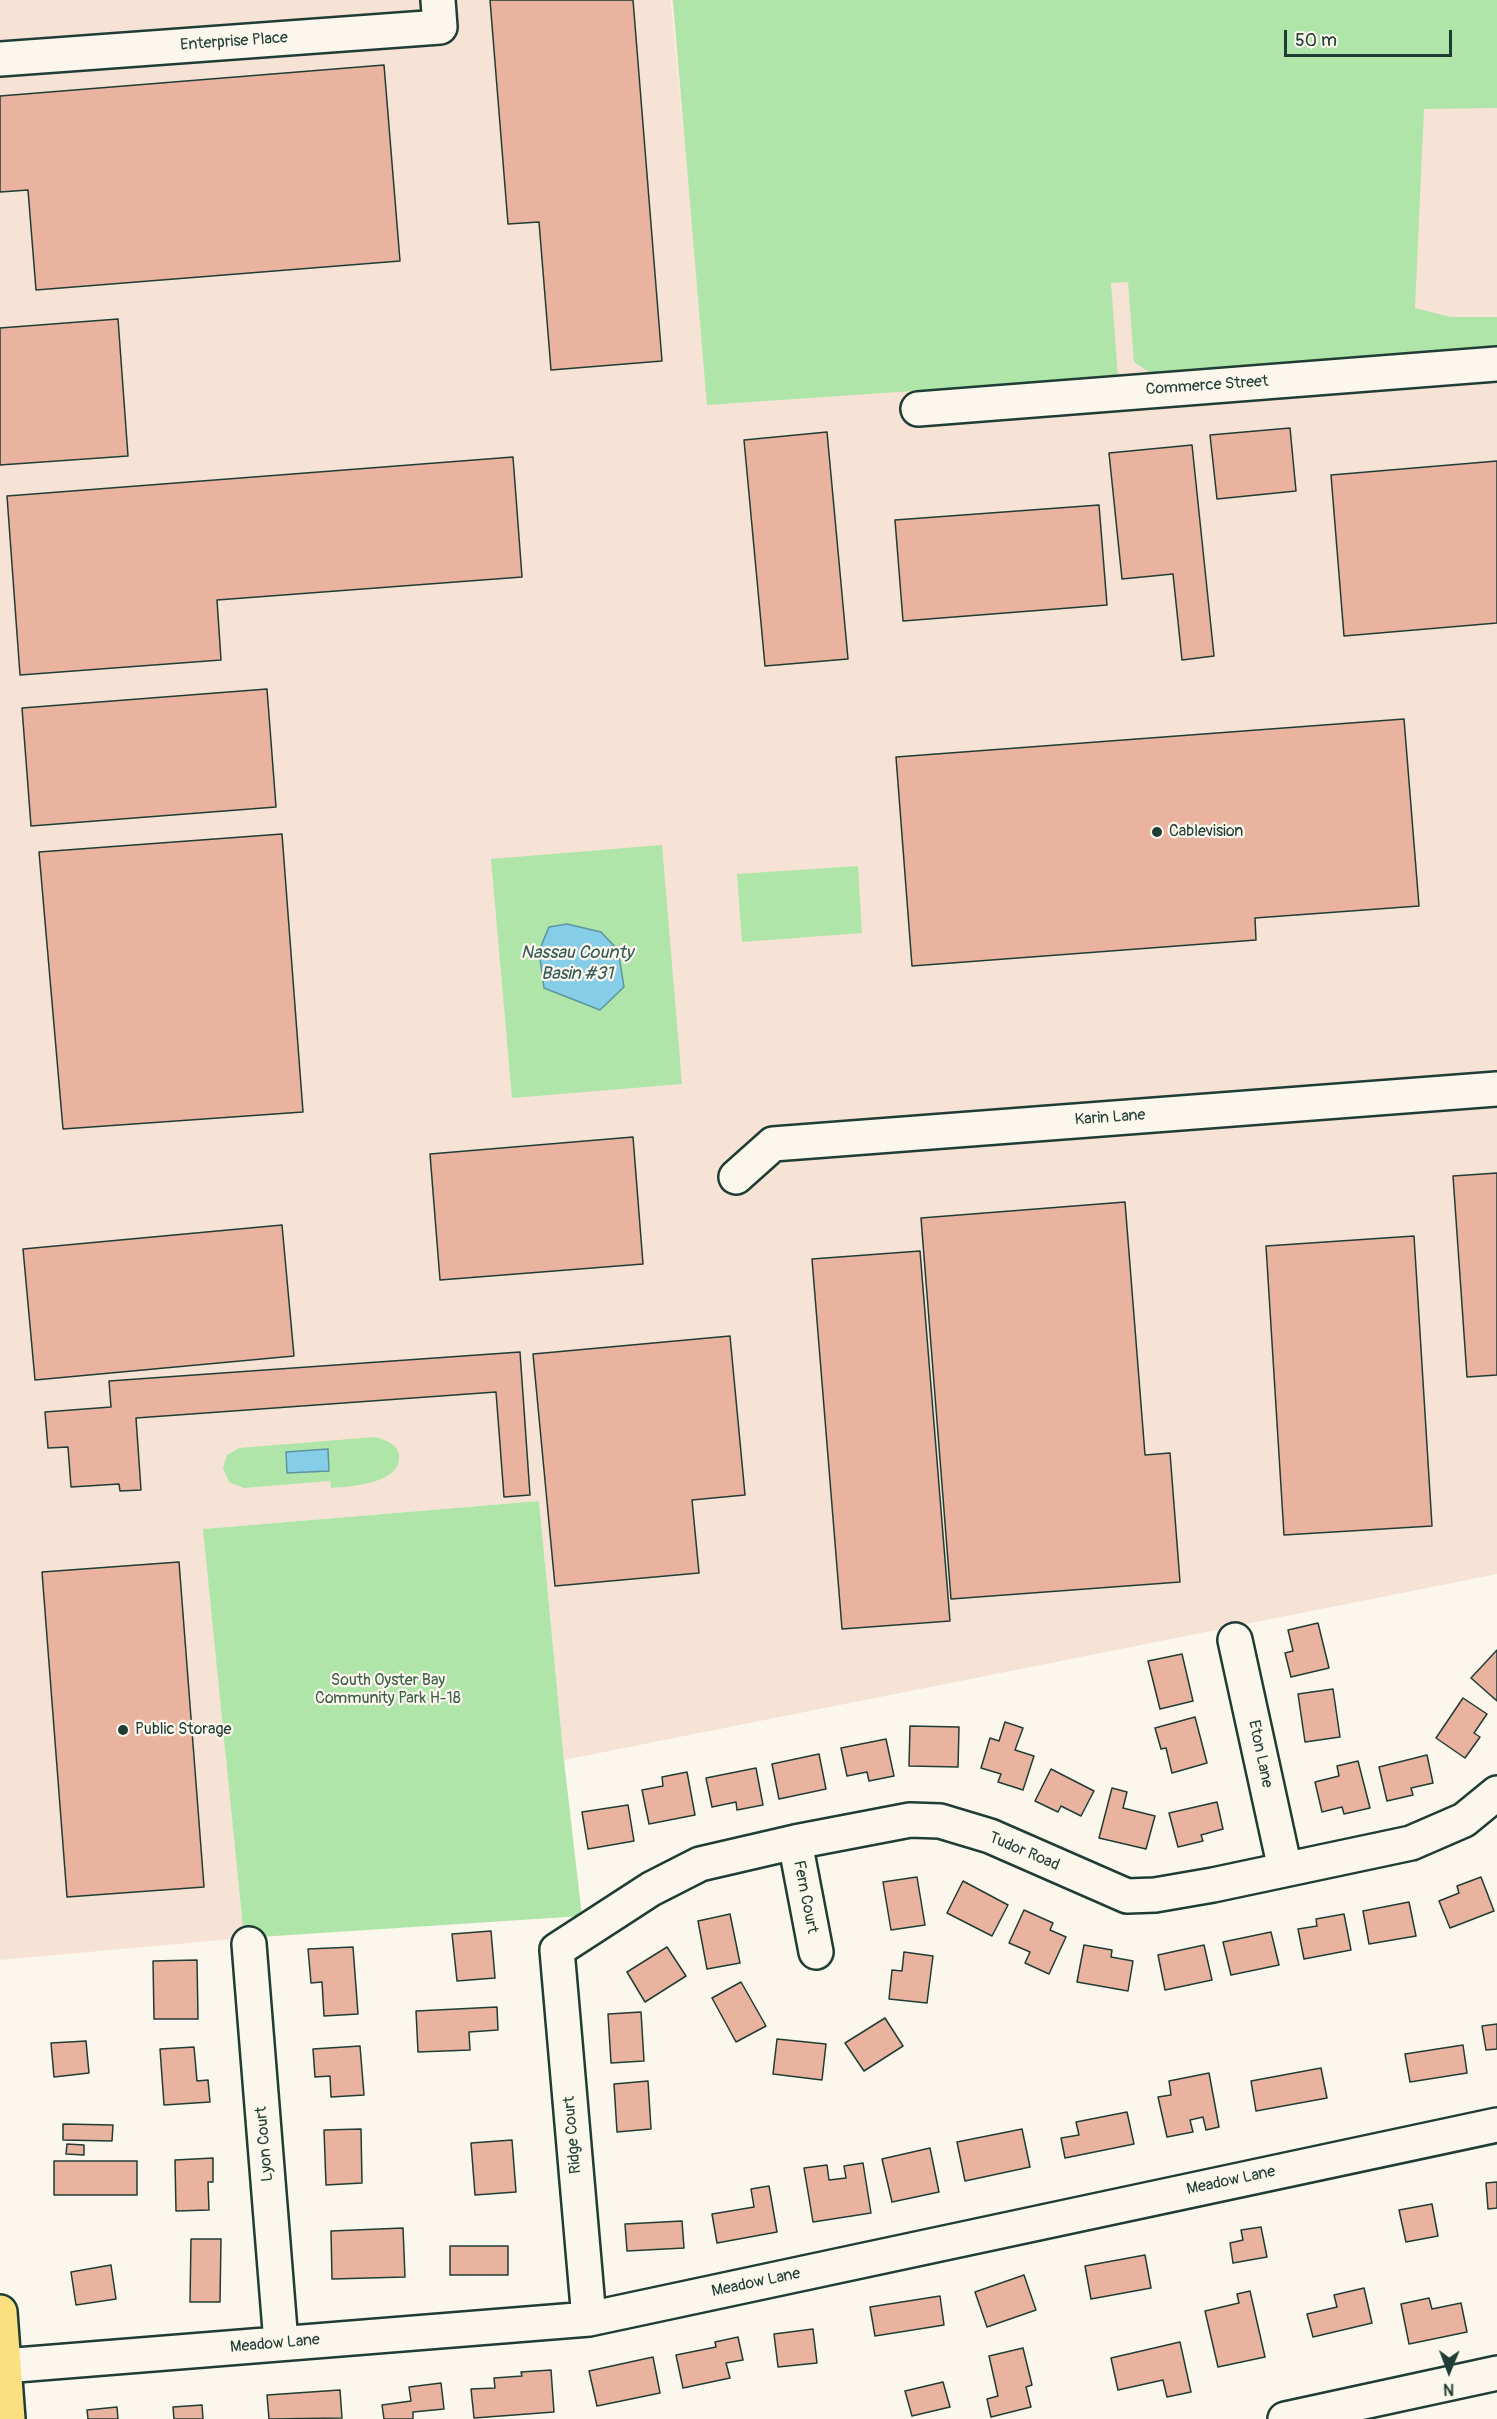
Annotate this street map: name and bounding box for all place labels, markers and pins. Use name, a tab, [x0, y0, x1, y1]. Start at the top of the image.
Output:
place label: Cablevision	[1169, 822, 1243, 842]
marker: Cablevision	[1150, 825, 1164, 839]
place label: Public Storage	[135, 1720, 231, 1740]
marker: Public Storage	[116, 1723, 130, 1737]

